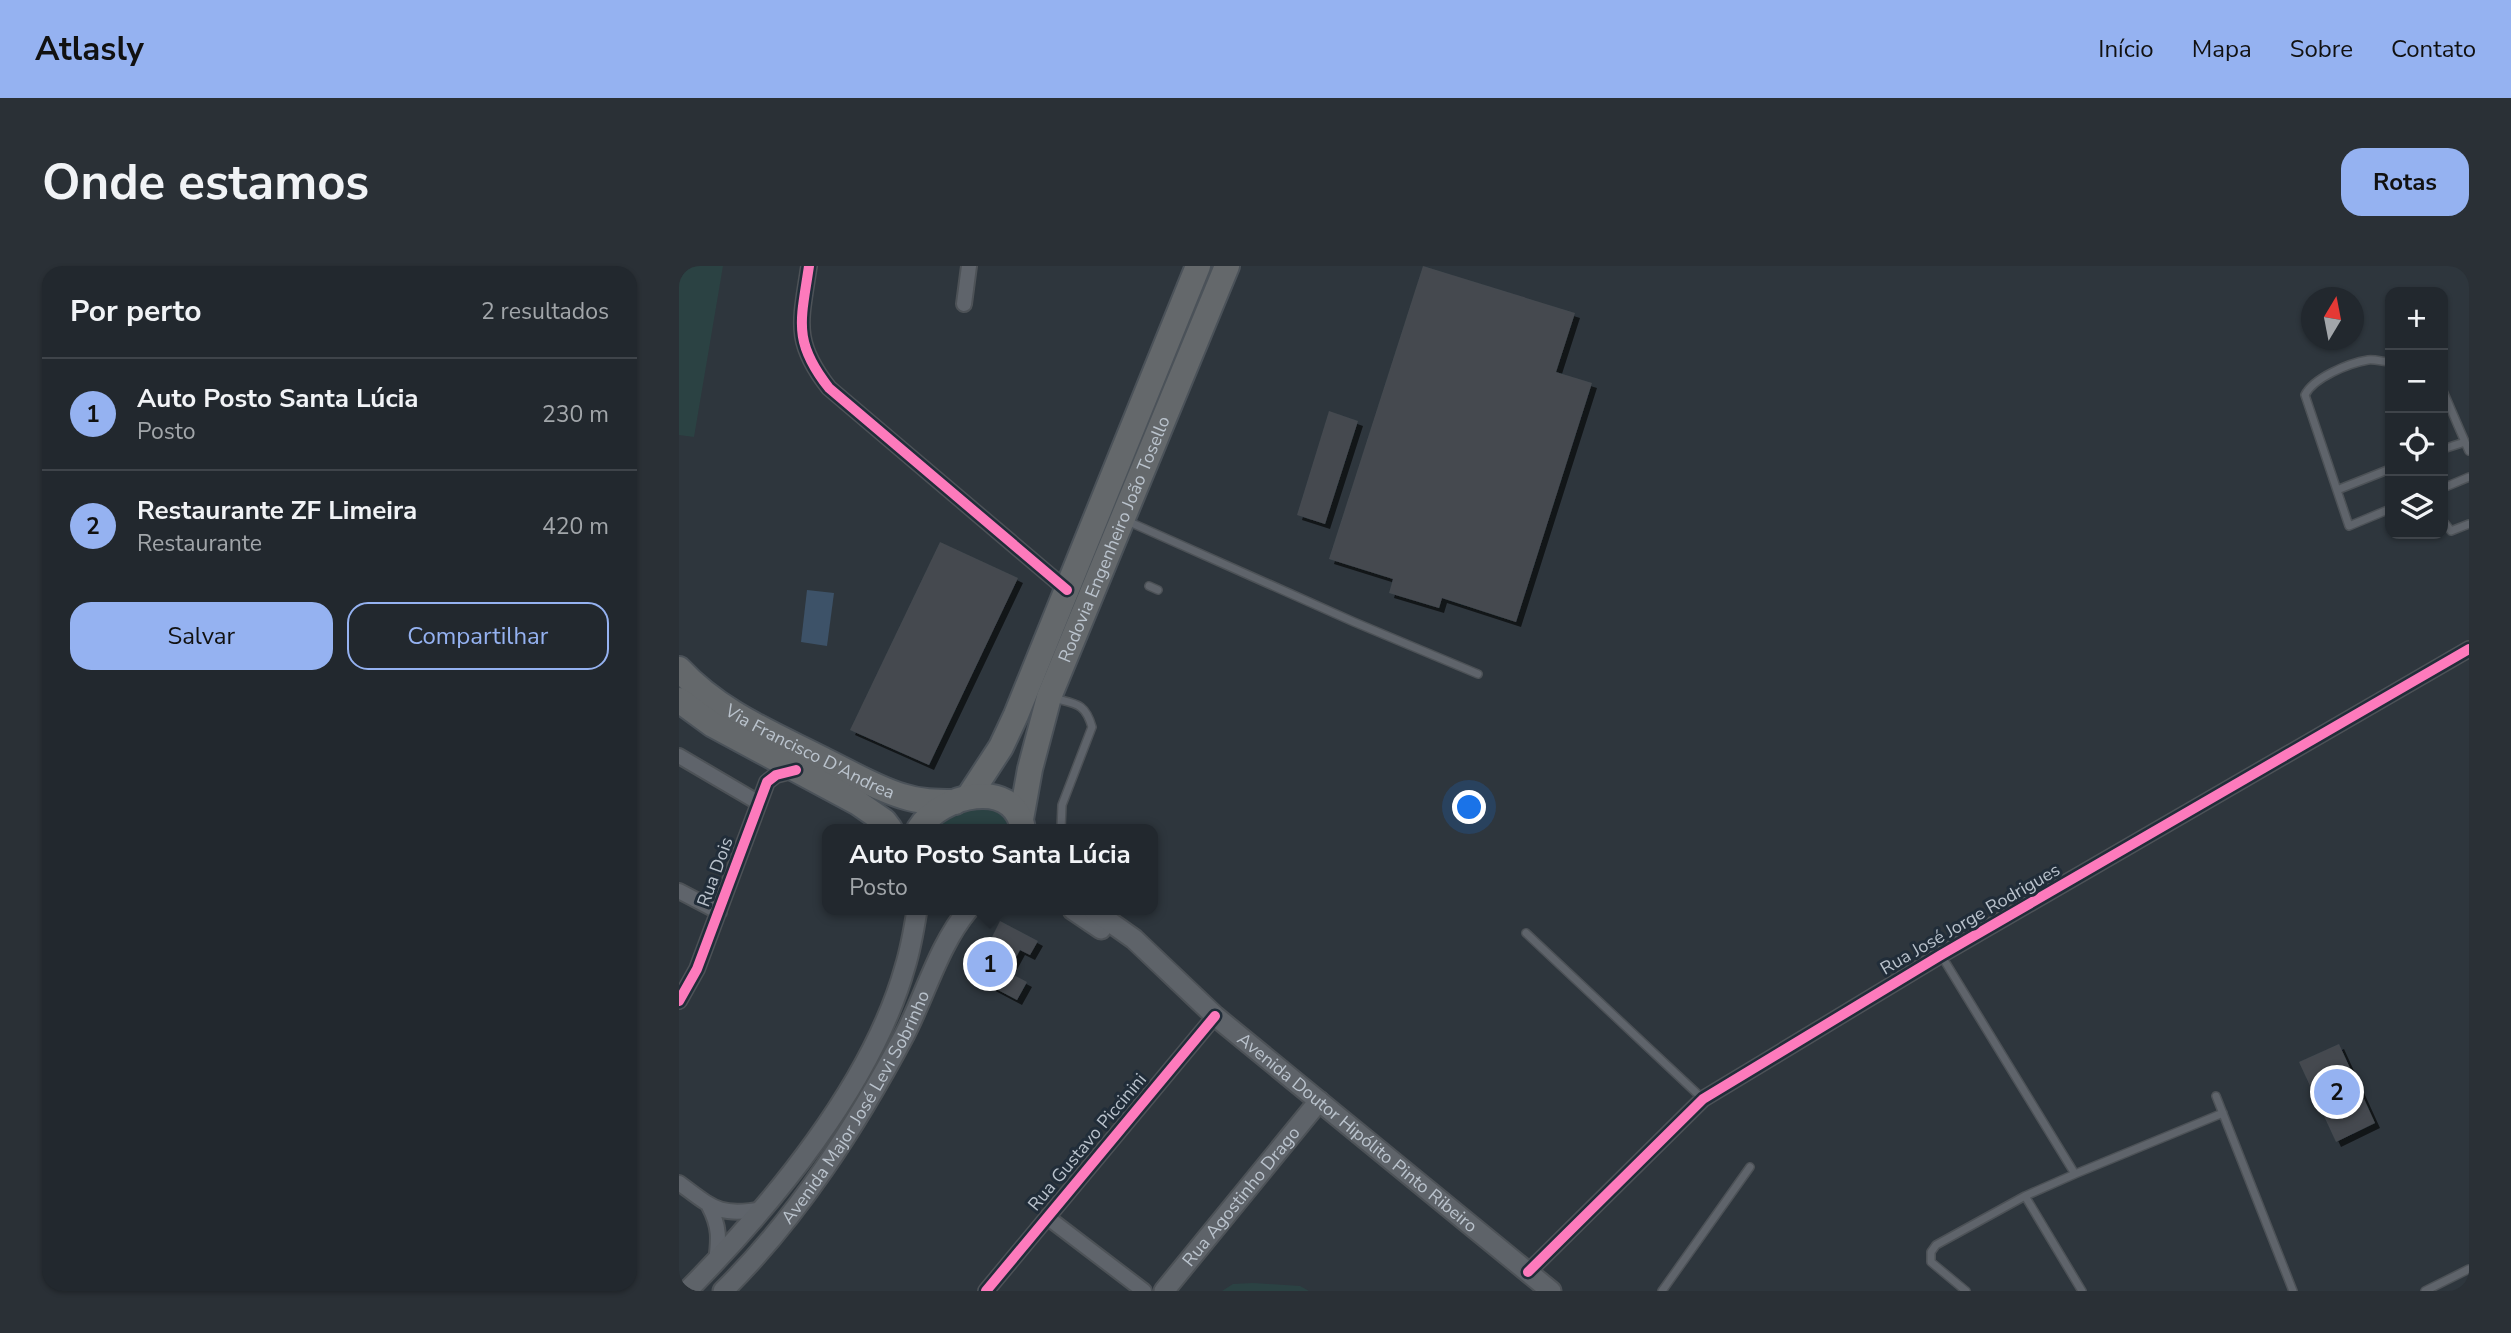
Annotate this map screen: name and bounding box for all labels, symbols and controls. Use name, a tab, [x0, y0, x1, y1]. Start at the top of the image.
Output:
text: Atlasly	[35, 27, 144, 72]
text: Início	[2098, 33, 2154, 65]
text: Mapa	[2192, 33, 2252, 65]
text: Sobre	[2290, 33, 2353, 65]
text: Contato	[2391, 33, 2476, 65]
button: Rotas	[2341, 148, 2469, 216]
text: Onde estamos	[42, 149, 369, 216]
north arrow	[2301, 287, 2364, 350]
map controls	[2385, 287, 2448, 539]
button: +	[2385, 287, 2448, 350]
text: Por perto	[70, 291, 201, 332]
text: 2 resultados	[481, 296, 609, 327]
button: −	[2385, 350, 2448, 413]
text: Auto Posto Santa Lúcia	[137, 381, 419, 416]
text: 1	[86, 399, 100, 430]
text: 230 m	[542, 399, 609, 430]
street label: Rodovia Engenheiro João Tosello	[1053, 412, 1176, 666]
button: locate	[2385, 413, 2448, 476]
text: Posto	[137, 416, 196, 447]
button: layers	[2385, 476, 2448, 539]
text: Restaurante ZF Limeira	[137, 493, 417, 528]
text: 2	[86, 511, 100, 542]
text: 420 m	[542, 511, 609, 542]
text: Restaurante	[137, 528, 262, 559]
button: Salvar	[70, 602, 333, 670]
button: Compartilhar	[347, 602, 609, 670]
street label: Via Francisco D'Andrea	[720, 698, 898, 805]
your location	[1452, 790, 1486, 824]
popup	[822, 824, 1158, 915]
street label: Rua Dois	[691, 834, 739, 910]
text: Auto Posto Santa Lúcia	[849, 837, 1131, 872]
street label: Rua José Jorge Rodrigues	[1876, 858, 2064, 980]
text: Posto	[849, 872, 908, 903]
pin: 1	[967, 938, 1013, 990]
street label: Avenida Major José Levi Sobrinho	[776, 987, 935, 1229]
street label: Avenida Doutor Hipólito Pinto Ribeiro	[1232, 1027, 1482, 1238]
pin: 2	[2314, 1066, 2360, 1118]
street label: Rua Gustavo Piccinini	[1022, 1068, 1152, 1216]
street label: Rua Agostinho Drago	[1177, 1121, 1305, 1271]

